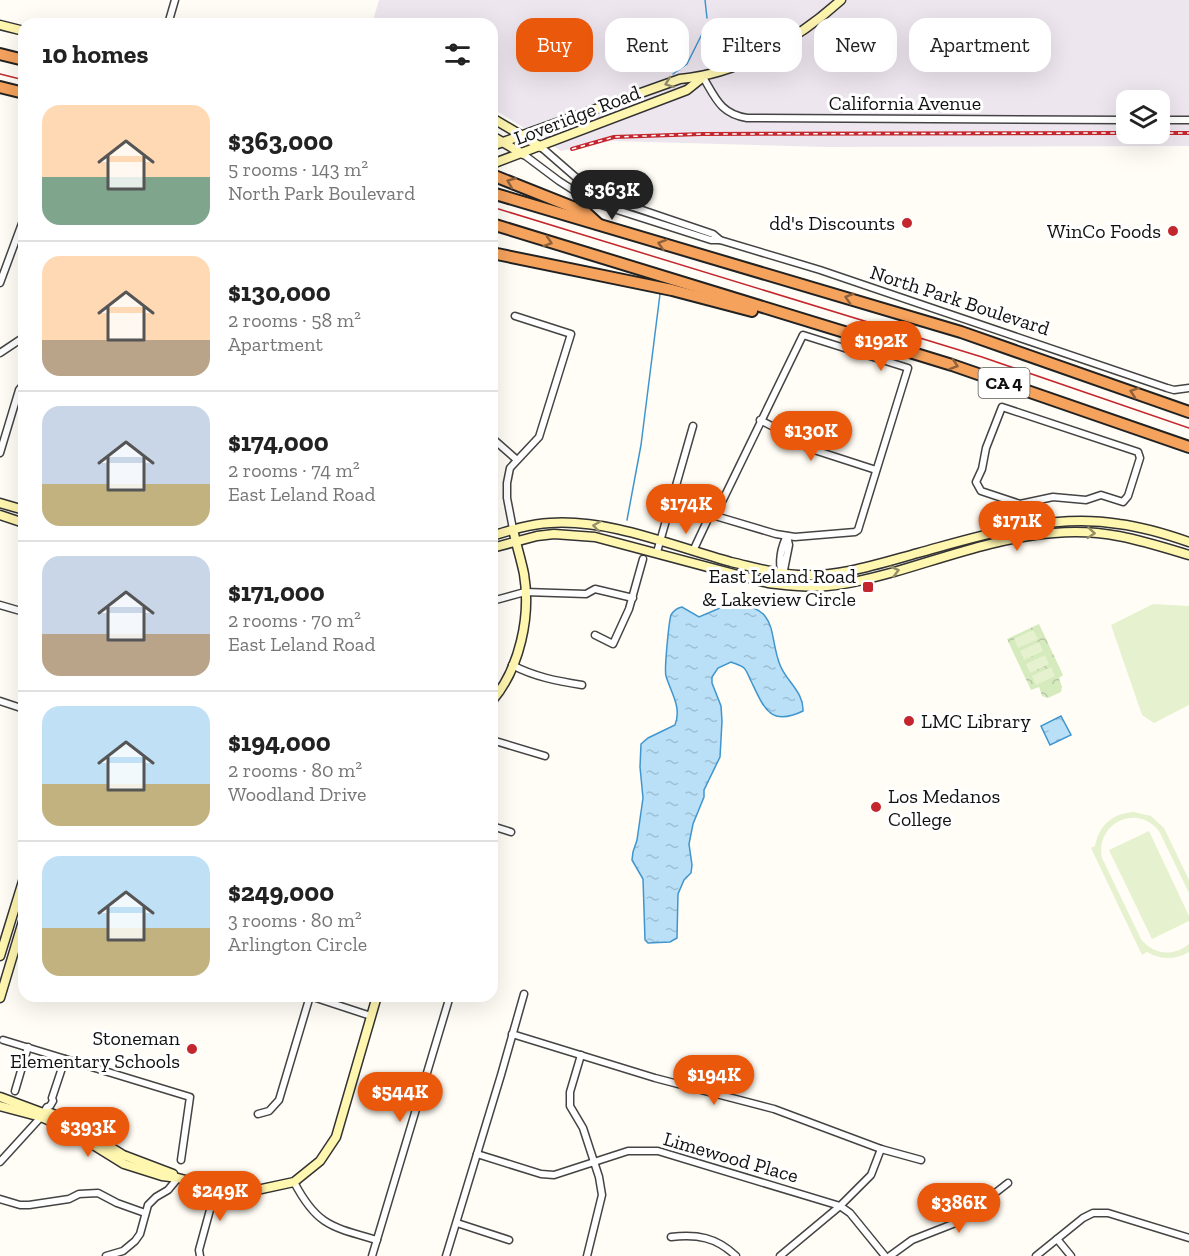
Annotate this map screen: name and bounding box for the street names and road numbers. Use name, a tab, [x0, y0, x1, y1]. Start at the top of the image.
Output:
street label: Loveridge Road	[511, 80, 643, 150]
street label: California Avenue	[829, 91, 981, 115]
street label: North Park Boulevard	[867, 260, 1053, 340]
road number: CA 4	[978, 368, 1030, 398]
street label: Limewood Place	[661, 1126, 801, 1188]

